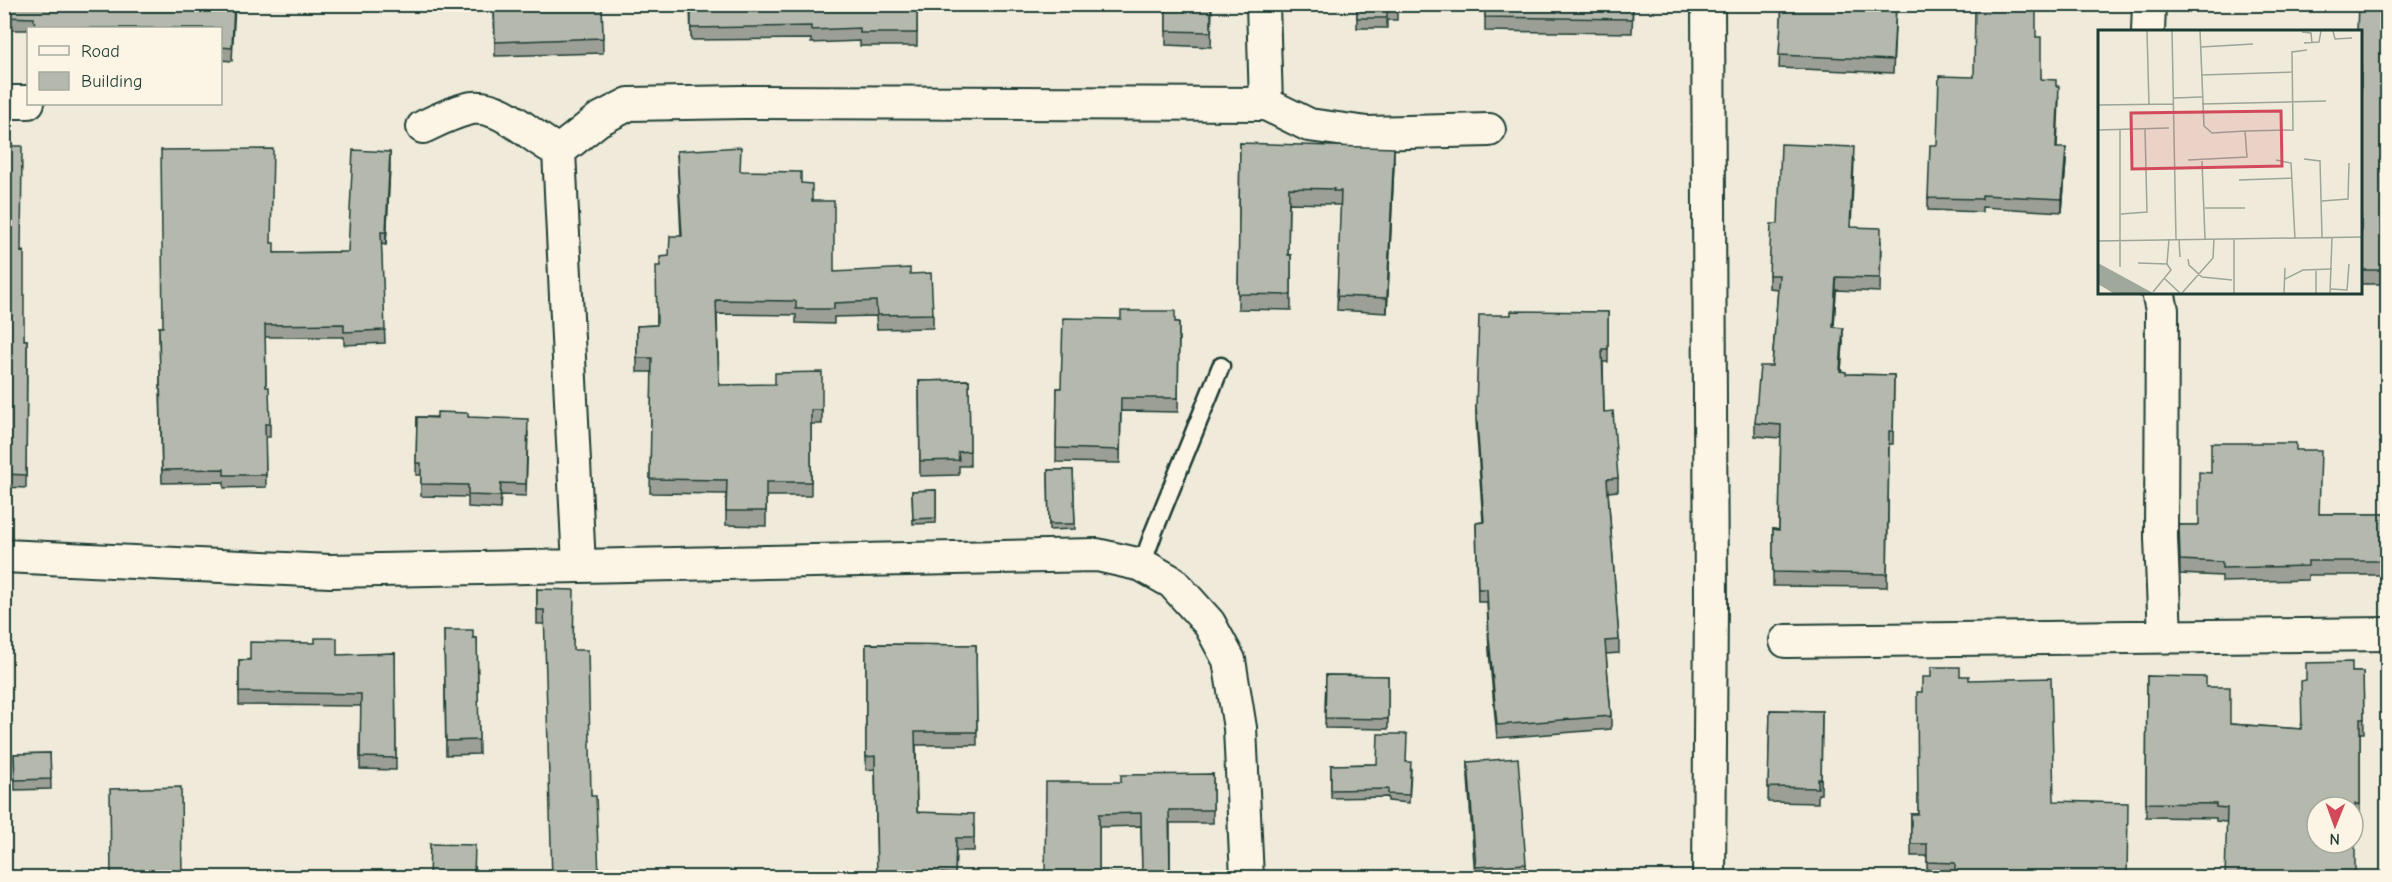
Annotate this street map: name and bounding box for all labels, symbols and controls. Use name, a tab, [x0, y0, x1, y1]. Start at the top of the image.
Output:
legend	[27, 27, 222, 105]
inset map	[2098, 30, 2362, 294]
text: Road	[81, 41, 120, 62]
text: Building	[81, 71, 143, 92]
north arrow	[2305, 795, 2365, 855]
text: N	[2329, 830, 2340, 848]

